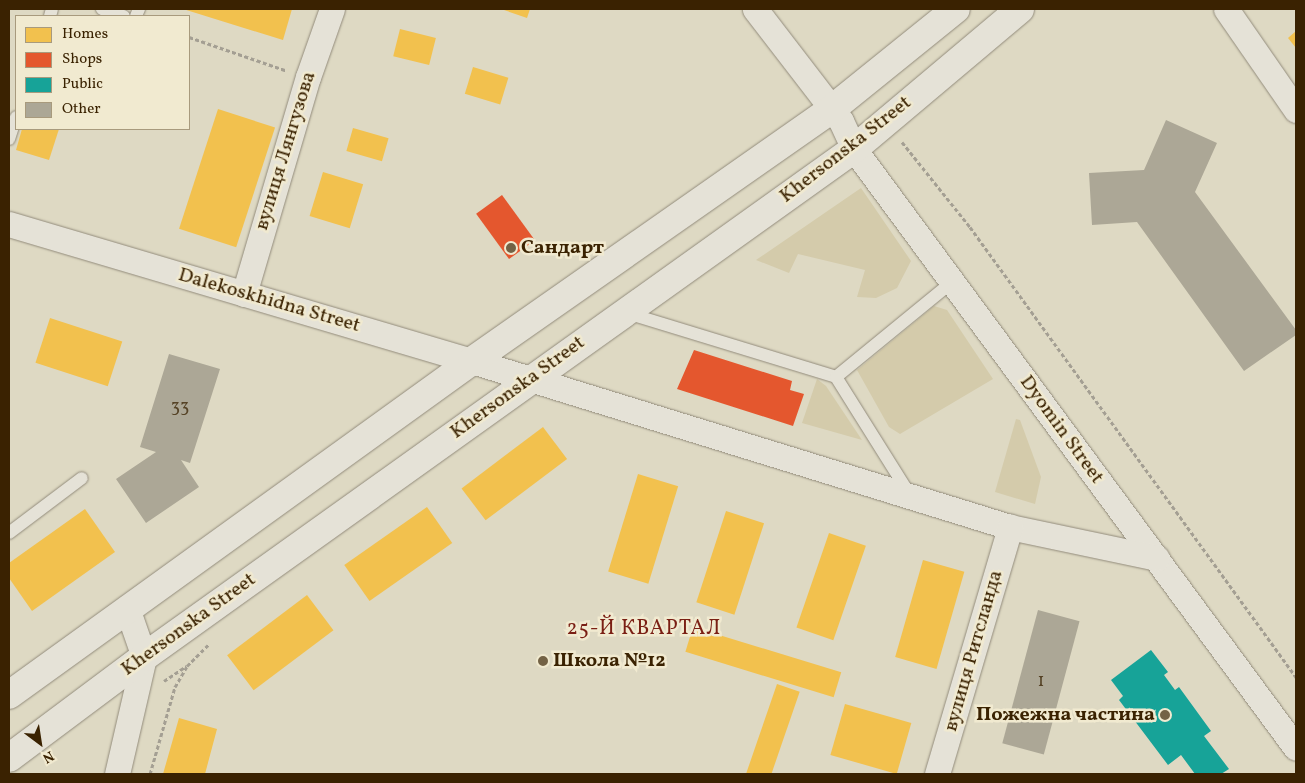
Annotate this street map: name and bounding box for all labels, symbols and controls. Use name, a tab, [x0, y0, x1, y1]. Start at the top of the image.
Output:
legend	[15, 15, 190, 130]
text: Homes	[62, 24, 108, 45]
text: Shops	[62, 49, 102, 70]
street label: вулиця Лянгузова	[250, 69, 322, 233]
text: Public	[62, 74, 103, 95]
street label: Khersonska Street	[775, 91, 917, 209]
text: Other	[62, 99, 101, 120]
place label: Сандарт	[521, 236, 604, 260]
marker: Сандарт	[505, 242, 517, 254]
street label: Dalekoskhidna Street	[175, 264, 363, 338]
street label: Khersonska Street	[446, 331, 590, 445]
street label: Dyomin Street	[1014, 371, 1108, 489]
house number: 33	[171, 397, 189, 419]
street label: Khersonska Street	[117, 568, 261, 682]
street label: вулиця Ритсланда	[940, 568, 1008, 734]
district label: 25-Й КВАРТАЛ	[565, 616, 723, 642]
place label: Школа №12	[553, 649, 666, 673]
marker: Школа №12	[537, 655, 549, 667]
house number: 1	[1038, 671, 1044, 693]
place label: Пожежна частина	[976, 703, 1155, 727]
marker: Пожежна частина	[1159, 709, 1171, 721]
north arrow	[15, 718, 65, 768]
text: N	[39, 746, 57, 767]

